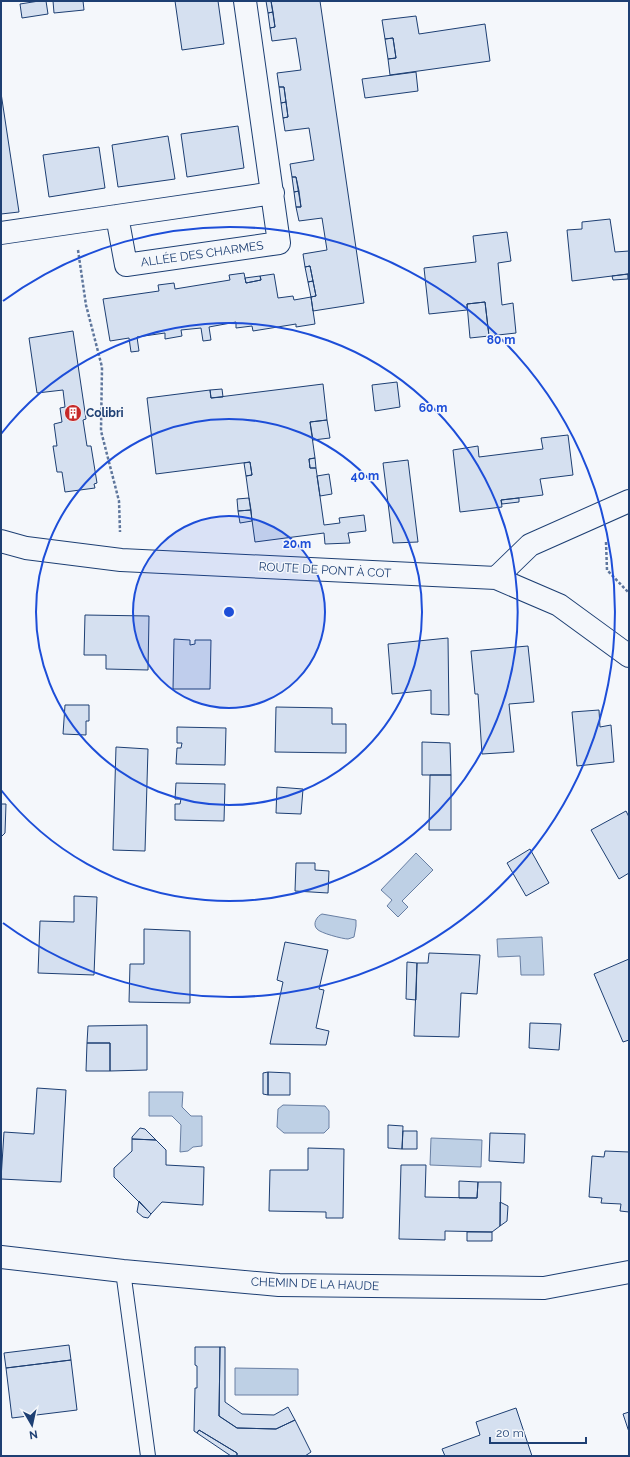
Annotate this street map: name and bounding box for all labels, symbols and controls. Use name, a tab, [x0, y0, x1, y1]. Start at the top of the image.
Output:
street label: ALLÉE DES CHARMES	[140, 238, 264, 270]
text: 80 m	[487, 333, 515, 347]
text: 60 m	[419, 401, 447, 415]
building icon: Colibri	[63, 403, 83, 423]
place label: Colibri	[86, 406, 124, 420]
text: 40 m	[351, 469, 379, 483]
text: 20 m	[283, 537, 311, 551]
street label: ROUTE DE PONT À COT	[258, 560, 392, 581]
centre of rings	[222, 605, 236, 619]
street label: CHEMIN DE LA HAUDE	[251, 1275, 379, 1293]
north arrow	[12, 1405, 52, 1445]
scale bar	[490, 1419, 586, 1445]
text: 20 m	[496, 1426, 524, 1440]
text: N	[28, 1427, 39, 1441]

